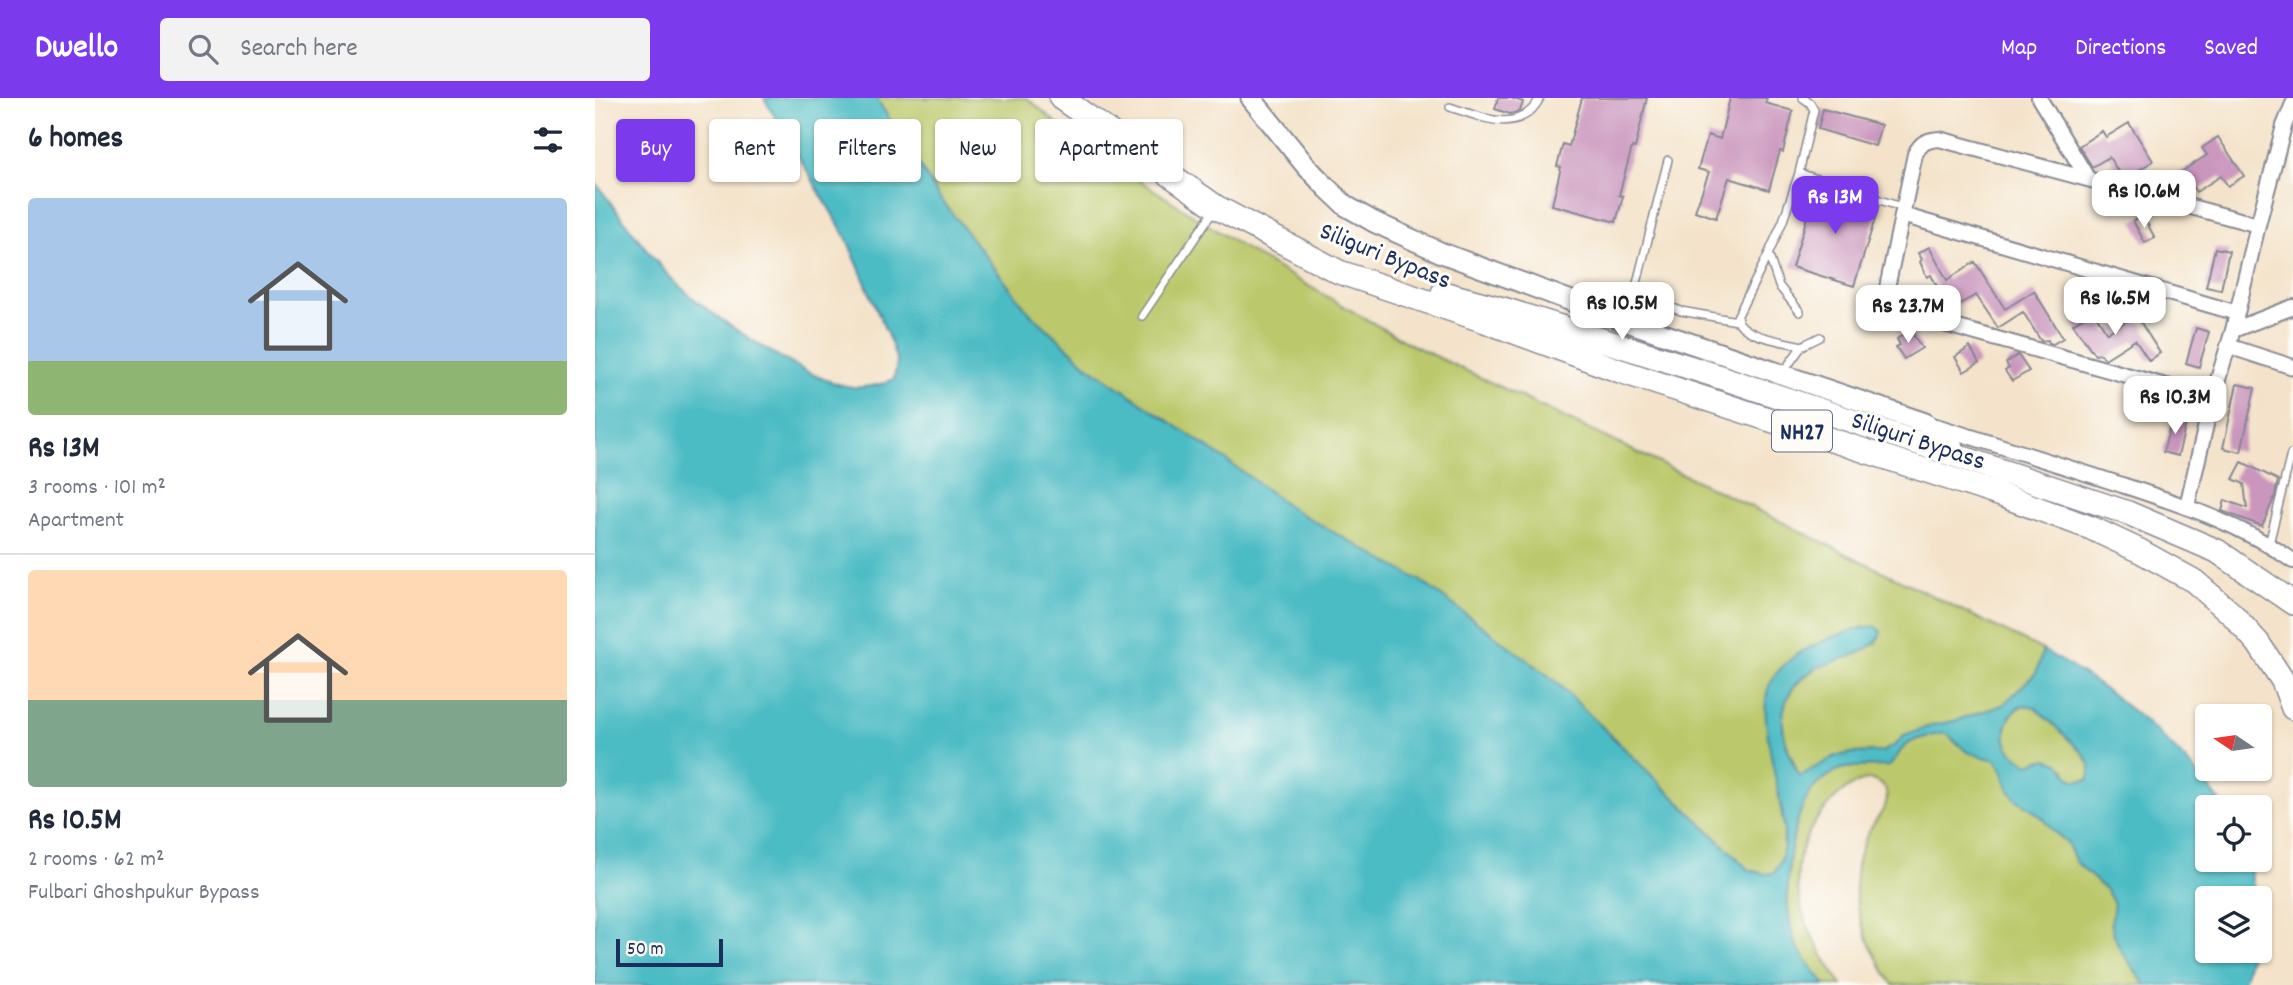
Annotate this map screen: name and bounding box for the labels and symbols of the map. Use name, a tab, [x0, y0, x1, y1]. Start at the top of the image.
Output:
pin: Rs 10.6M	[2072, 170, 2216, 230]
pin: Rs 13M	[1778, 176, 1892, 236]
street label: Siliguri Bypass	[1313, 214, 1456, 300]
pin: Rs 16.5M	[2043, 278, 2187, 337]
pin: Rs 10.5M	[1550, 282, 1694, 342]
pin: Rs 23.7M	[1836, 286, 1980, 345]
pin: Rs 10.3M	[2103, 376, 2247, 436]
street label: Siliguri Bypass	[1846, 403, 1990, 481]
road number: NH27	[1772, 410, 1832, 452]
north arrow	[2195, 704, 2271, 780]
scale bar	[616, 936, 723, 968]

